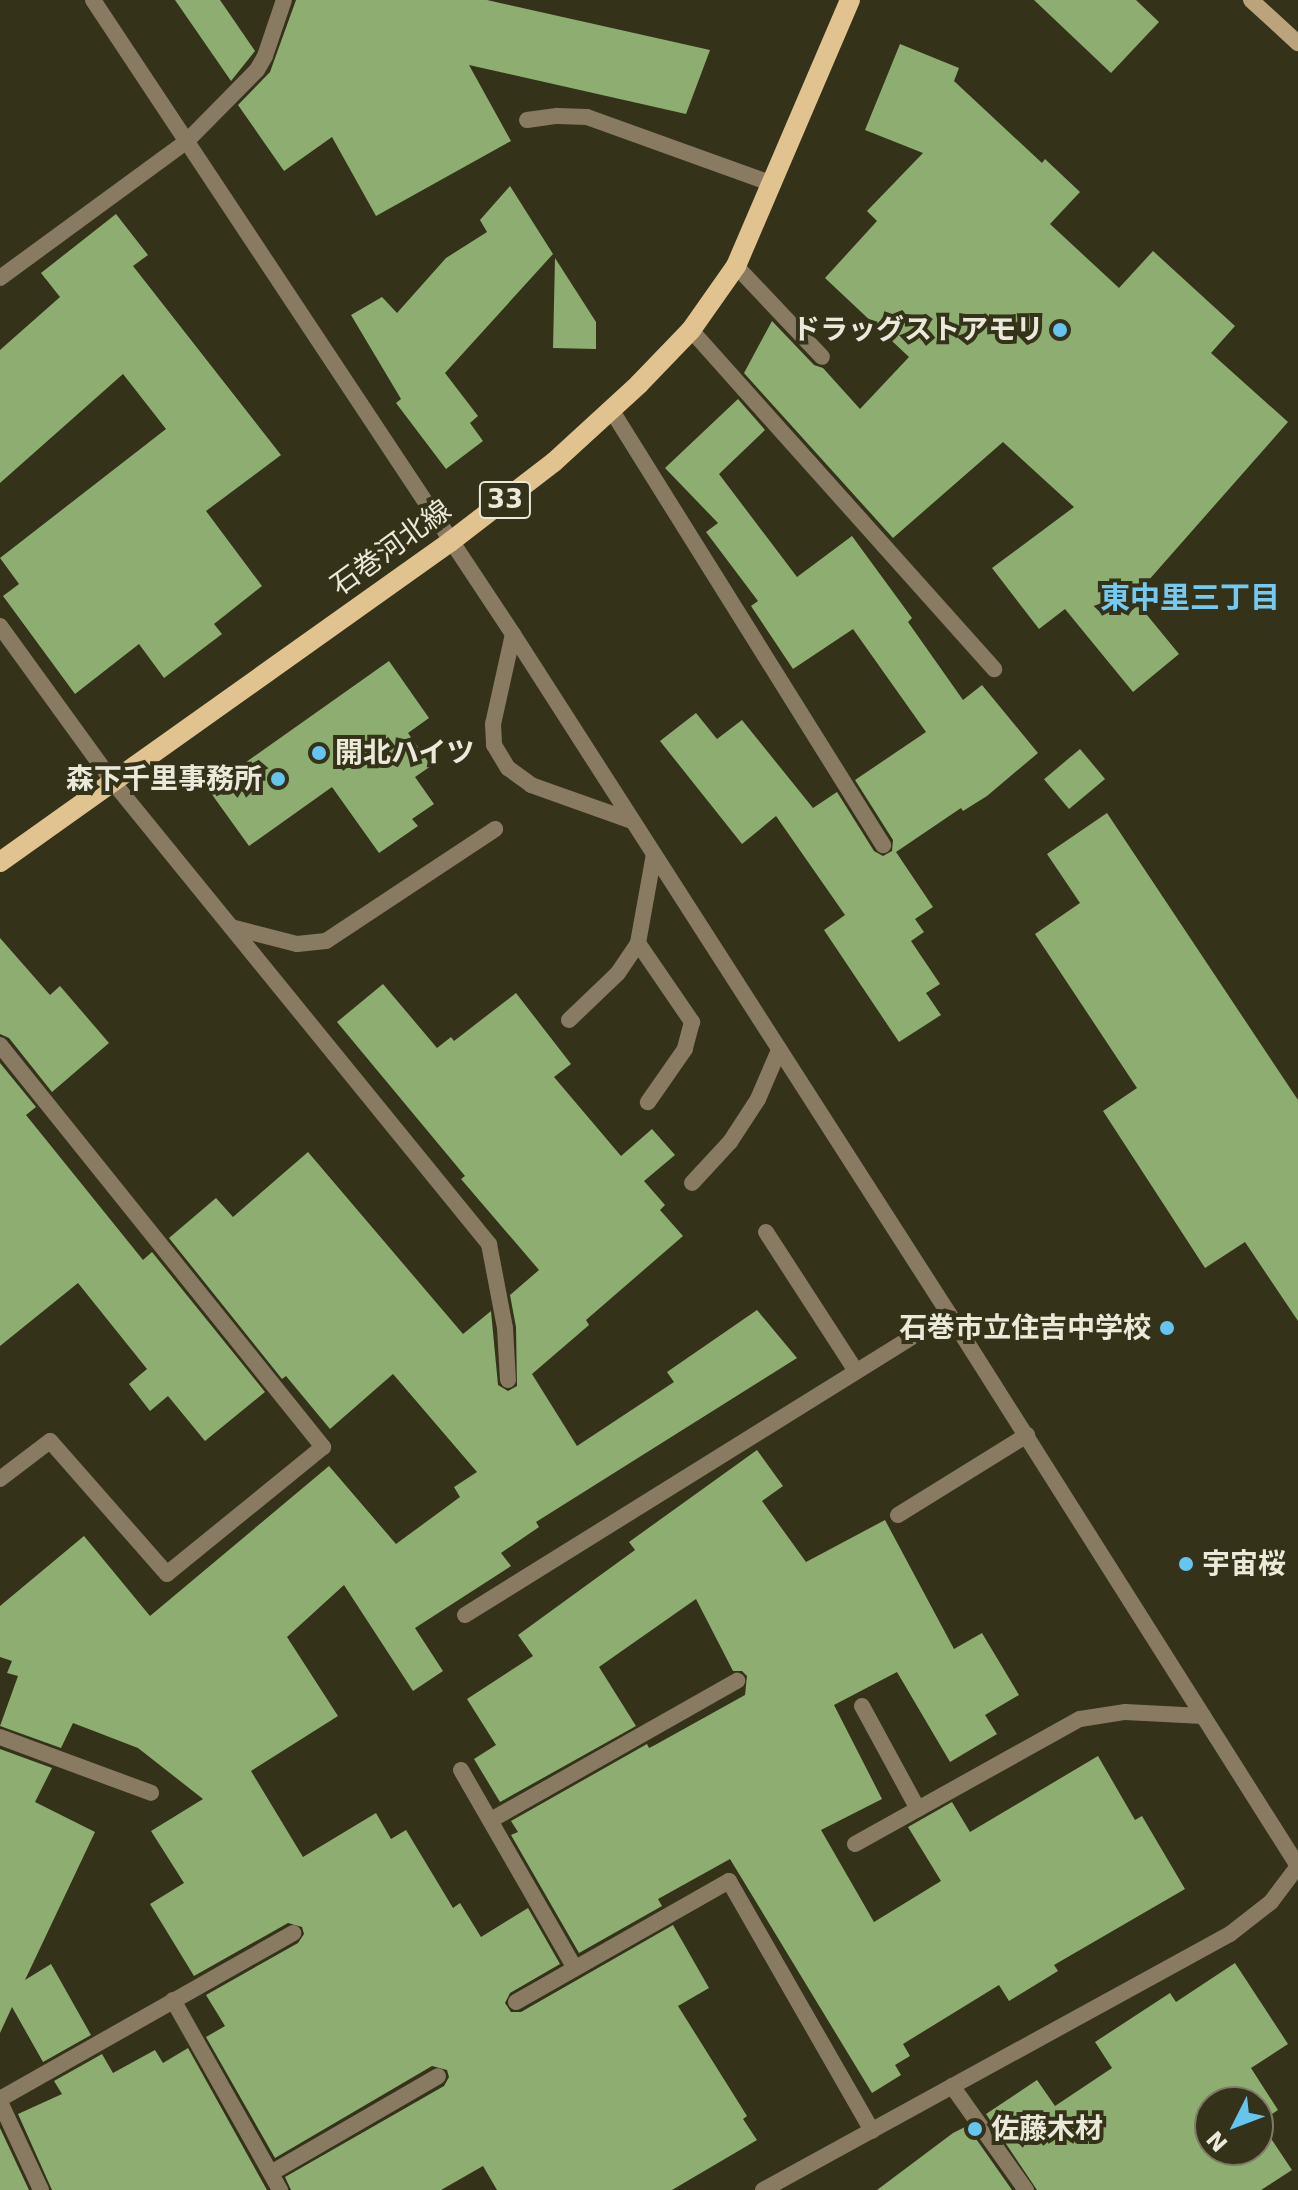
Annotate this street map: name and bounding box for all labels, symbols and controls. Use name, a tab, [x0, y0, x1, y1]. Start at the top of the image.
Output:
place label: ドラッグストアモリ	[792, 313, 1044, 347]
marker: ドラッグストアモリ	[1051, 321, 1069, 339]
road number: 33	[477, 478, 533, 522]
street label: 石巻河北線	[324, 493, 458, 603]
district label: 東中里三丁目	[1100, 580, 1280, 616]
place label: 開北ハイツ	[335, 736, 475, 770]
marker: 開北ハイツ	[310, 744, 328, 762]
place label: 森下千里事務所	[66, 762, 262, 796]
marker: 森下千里事務所	[269, 770, 287, 788]
place label: 石巻市立住吉中学校	[899, 1311, 1151, 1345]
marker: 石巻市立住吉中学校	[1158, 1319, 1176, 1337]
place label: 宇宙桜	[1202, 1547, 1286, 1581]
marker: 宇宙桜	[1177, 1555, 1195, 1573]
north arrow	[1194, 2086, 1274, 2166]
place label: 佐藤木材	[991, 2112, 1103, 2146]
marker: 佐藤木材	[966, 2120, 984, 2138]
text: N	[1202, 2126, 1233, 2156]

